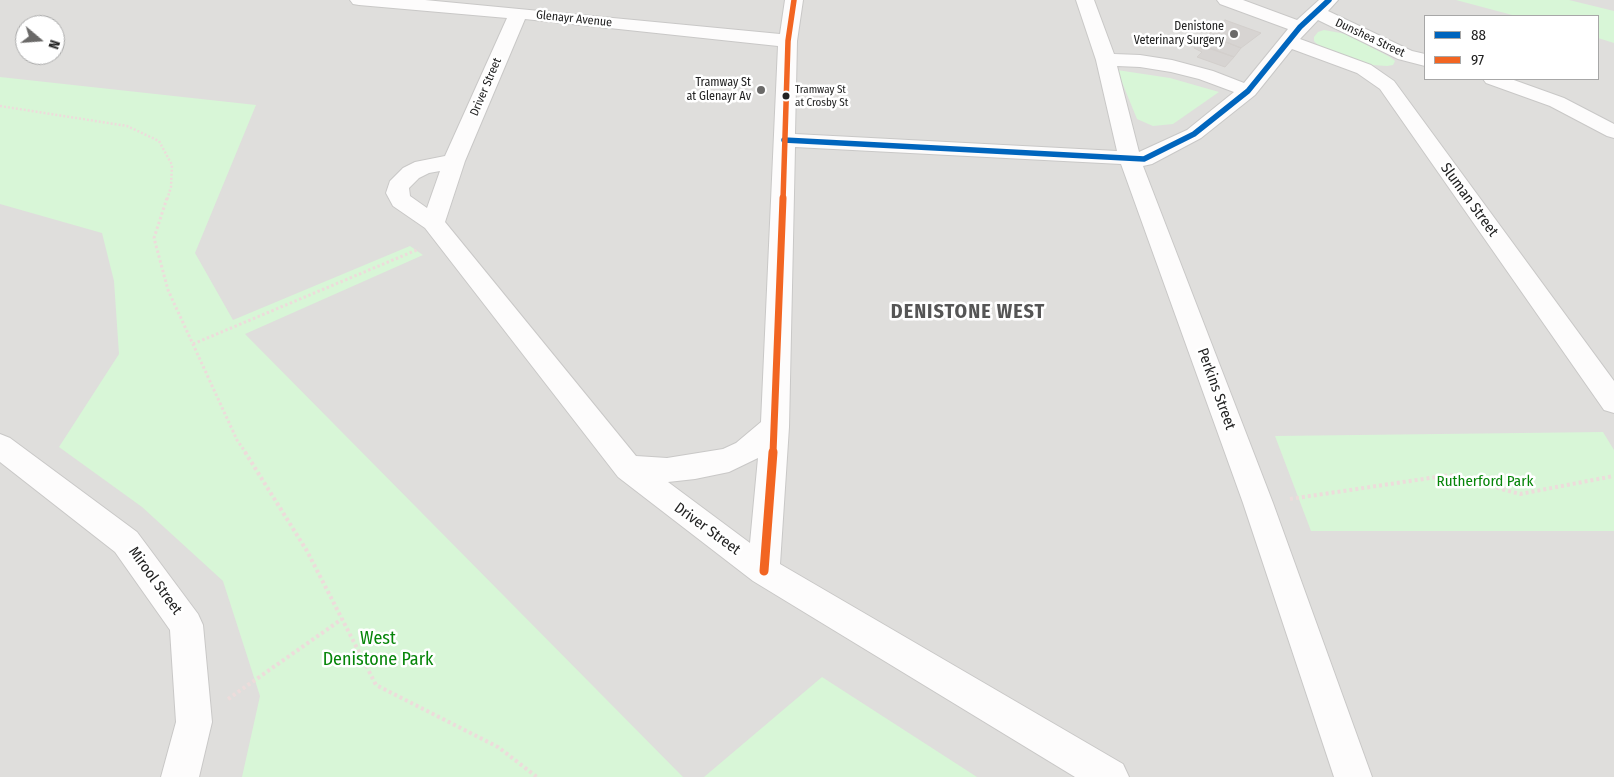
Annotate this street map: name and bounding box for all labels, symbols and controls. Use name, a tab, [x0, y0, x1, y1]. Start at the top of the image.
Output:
street label: Glenayr Avenue	[535, 8, 613, 30]
north arrow	[15, 15, 65, 65]
legend	[1424, 15, 1599, 80]
street label: Dunshea Street	[1333, 16, 1407, 60]
place label: Denistone Veterinary Surgery	[1134, 20, 1224, 48]
text: 88	[1471, 26, 1486, 44]
marker: Denistone Veterinary Surgery	[1228, 28, 1240, 40]
text: N	[44, 38, 63, 51]
text: 97	[1471, 51, 1484, 69]
street label: Driver Street	[467, 56, 505, 118]
place label: Tramway St at Glenayr Av	[686, 76, 751, 104]
place label: Tramway St at Crosby St	[795, 83, 848, 109]
marker: Tramway St at Glenayr Av	[755, 84, 767, 96]
marker: Tramway St at Crosby St	[781, 91, 791, 101]
street label: Sluman Street	[1436, 160, 1502, 240]
district label: DENISTONE WEST	[889, 300, 1047, 324]
street label: Perkins Street	[1193, 346, 1239, 432]
park label: Rutherford Park	[1437, 473, 1533, 491]
street label: Driver Street	[670, 499, 744, 559]
street label: Mirool Street	[124, 544, 186, 618]
park label: West Denistone Park	[323, 628, 433, 670]

